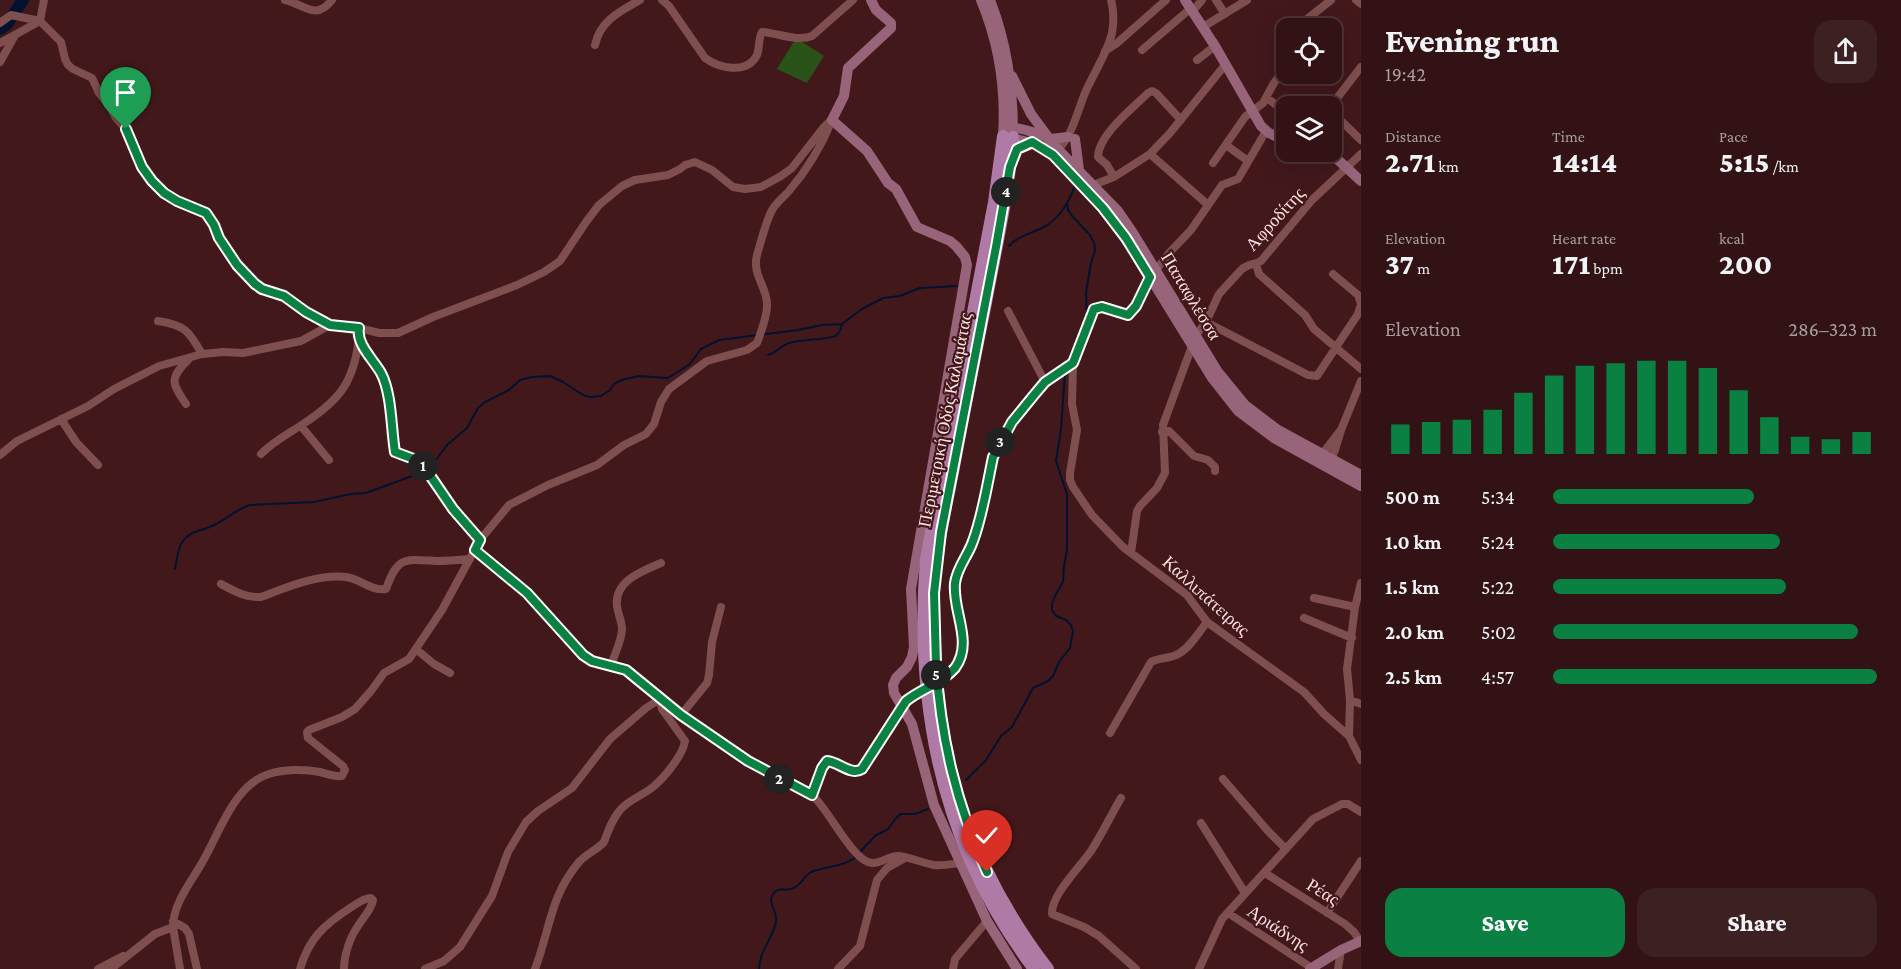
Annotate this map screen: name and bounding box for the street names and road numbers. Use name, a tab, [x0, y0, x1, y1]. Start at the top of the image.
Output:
street label: Αφροδίτης	[1241, 183, 1309, 255]
street label: Παπαφλέσσα	[1157, 249, 1225, 344]
street label: Περιμετρική Οδός Καλαμάτας	[914, 311, 976, 529]
street label: Καλλιπάτειρας	[1159, 552, 1253, 640]
street label: Ρέας	[1303, 874, 1343, 910]
street label: Αριάδνης	[1243, 901, 1313, 955]

